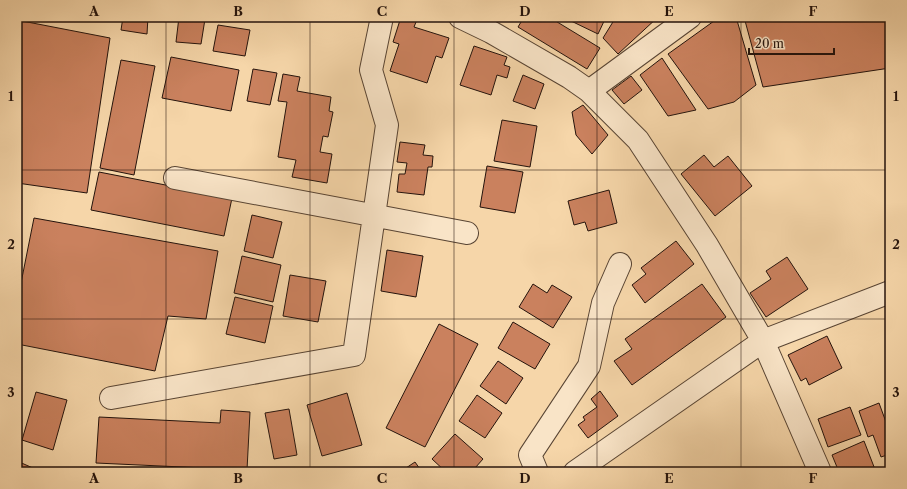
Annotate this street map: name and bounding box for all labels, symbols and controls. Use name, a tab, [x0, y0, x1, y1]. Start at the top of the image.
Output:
text: A	[88, 3, 100, 19]
text: B	[233, 3, 243, 19]
text: C	[377, 3, 387, 19]
text: D	[519, 3, 531, 19]
text: E	[664, 3, 674, 19]
text: F	[809, 3, 818, 19]
scale bar	[749, 30, 834, 56]
text: 20 m	[755, 36, 784, 51]
text: 1	[8, 88, 14, 104]
text: 1	[893, 88, 899, 104]
text: 2	[7, 236, 15, 252]
text: 2	[892, 236, 900, 252]
text: 3	[7, 384, 15, 400]
text: 3	[892, 384, 900, 400]
text: A	[88, 470, 100, 486]
text: B	[233, 470, 243, 486]
text: C	[377, 470, 387, 486]
text: D	[519, 470, 531, 486]
text: E	[664, 470, 674, 486]
text: F	[809, 470, 818, 486]

